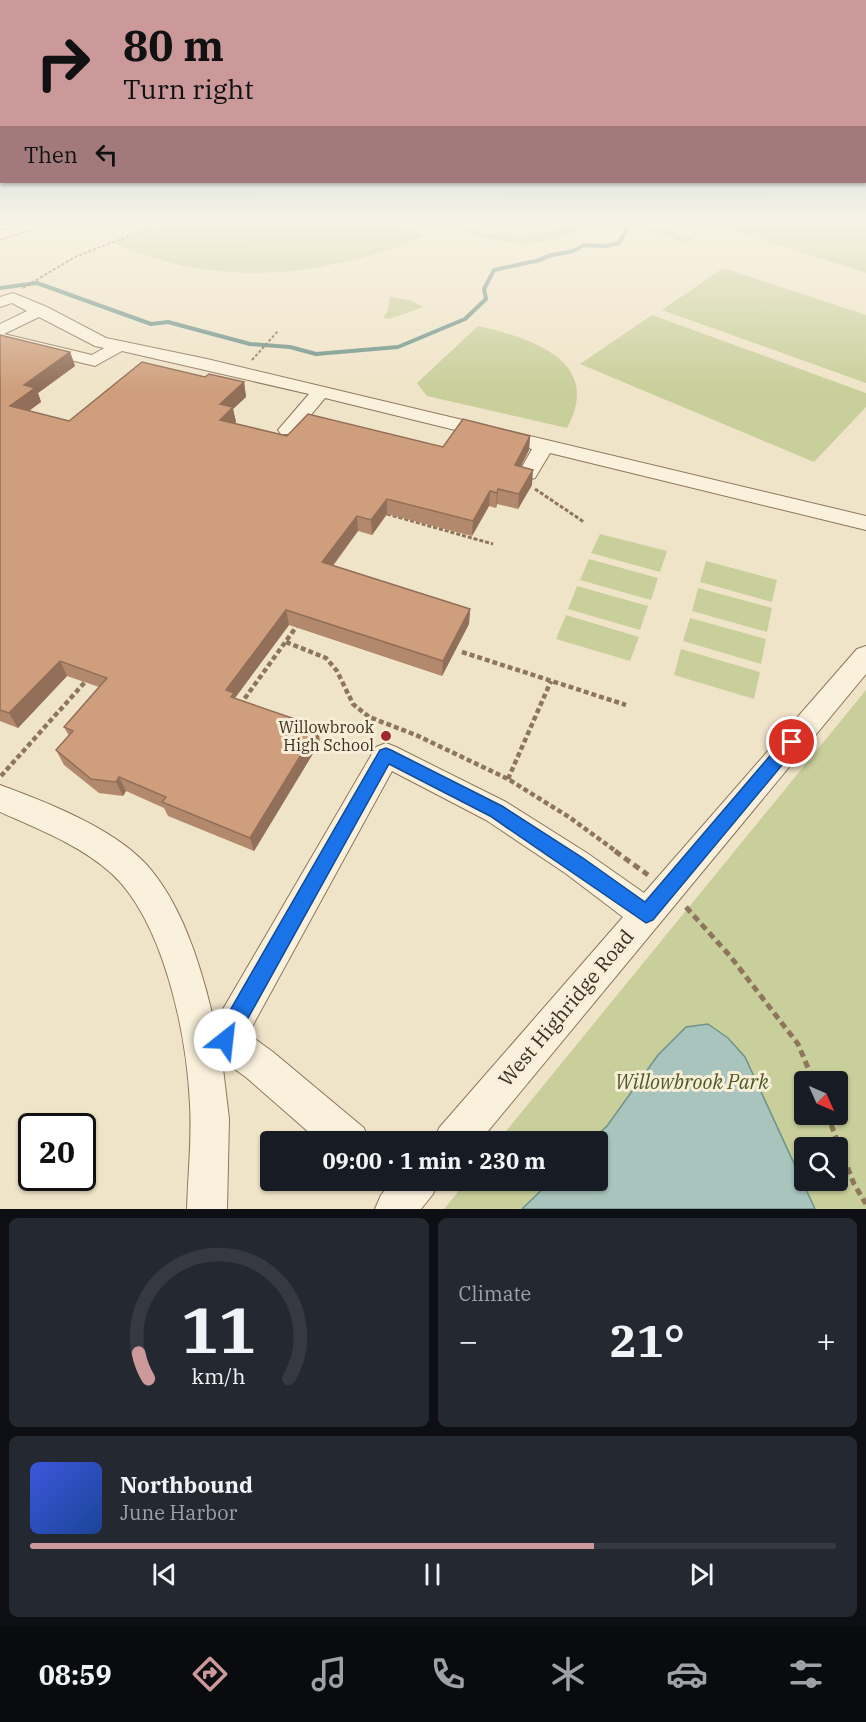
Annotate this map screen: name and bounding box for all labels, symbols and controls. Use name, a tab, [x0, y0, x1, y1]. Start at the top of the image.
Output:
text: 80 m	[123, 18, 224, 73]
icon: right	[24, 24, 102, 102]
text: Turn right	[123, 71, 254, 106]
icon: left	[90, 138, 123, 171]
text: Then	[24, 140, 78, 169]
pin	[766, 716, 817, 767]
place label: Willowbrook High School	[279, 717, 375, 755]
icon: arrive	[775, 725, 808, 758]
marker: Willowbrook High School	[379, 729, 393, 743]
street label: West Highridge Road	[492, 924, 639, 1092]
position arrow	[193, 1008, 257, 1072]
park label: Willowbrook Park	[615, 1068, 769, 1095]
north arrow	[794, 1071, 848, 1125]
map controls	[794, 1071, 848, 1191]
speed limit sign: 20	[18, 1113, 96, 1191]
button: search	[794, 1137, 848, 1191]
text: 09:00 · 1 min · 230 m	[322, 1146, 546, 1175]
text: Climate	[459, 1280, 531, 1307]
text: 11	[181, 1289, 256, 1370]
text: 21°	[610, 1311, 685, 1369]
text: −	[459, 1319, 478, 1362]
text: +	[816, 1319, 836, 1362]
text: km/h	[192, 1363, 246, 1391]
text: Northbound	[120, 1470, 253, 1499]
text: June Harbor	[120, 1499, 237, 1526]
icon: previous	[148, 1558, 181, 1591]
icon: pause	[416, 1558, 449, 1591]
icon: next	[685, 1558, 718, 1591]
icon: directions	[189, 1653, 231, 1695]
icon: music	[308, 1653, 350, 1695]
icon: phone	[427, 1653, 469, 1695]
icon: climate	[547, 1653, 589, 1695]
icon: car	[666, 1653, 708, 1695]
icon: filters	[785, 1653, 827, 1695]
text: 08:59	[39, 1657, 112, 1692]

